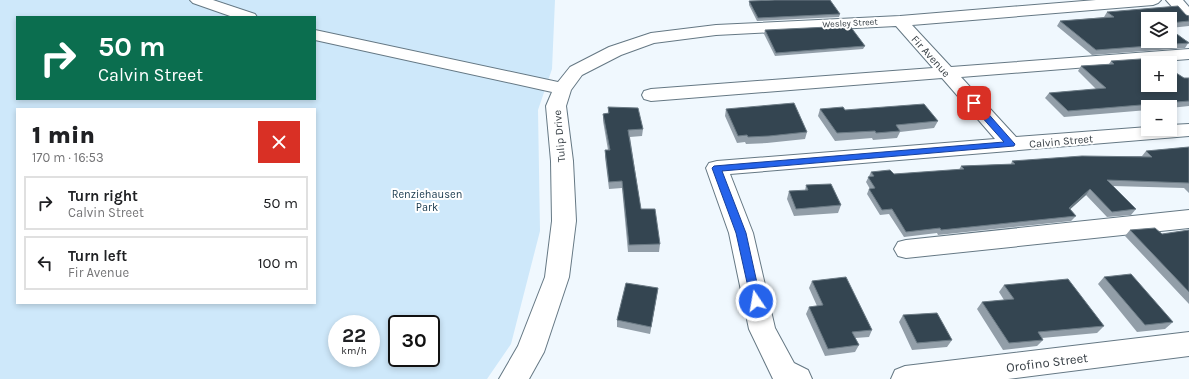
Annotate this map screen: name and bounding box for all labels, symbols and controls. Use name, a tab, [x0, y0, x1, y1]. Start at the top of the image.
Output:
map controls	[1141, 12, 1177, 136]
button: layers	[1141, 12, 1177, 48]
street label: Wesley Street	[822, 17, 878, 29]
text: 50 m	[98, 30, 166, 63]
icon: right	[32, 32, 84, 84]
street label: Fir Avenue	[908, 33, 953, 80]
button: +	[1141, 56, 1177, 92]
text: Calvin Street	[98, 64, 203, 86]
pin	[957, 86, 991, 120]
icon: arrive	[963, 92, 985, 114]
button: −	[1141, 100, 1177, 136]
street label: Tulip Drive	[551, 109, 568, 163]
text: 1 min	[32, 121, 95, 149]
button: close	[258, 121, 300, 163]
street label: Calvin Street	[1029, 132, 1094, 151]
text: 170 m · 16:53	[32, 150, 104, 165]
text: Turn right	[68, 187, 138, 205]
park label: Renziehausen Park	[392, 188, 462, 214]
icon: right	[34, 192, 56, 214]
text: 50 m	[263, 194, 298, 212]
text: Calvin Street	[68, 205, 144, 220]
text: Turn left	[68, 247, 127, 265]
icon: left	[34, 252, 56, 274]
text: 100 m	[258, 254, 298, 272]
text: Fir Avenue	[68, 265, 129, 280]
position arrow	[735, 280, 777, 322]
speed limit sign: 30	[388, 315, 440, 367]
text: 22	[342, 324, 366, 347]
text: km/h	[341, 345, 367, 357]
street label: Orofino Street	[1005, 350, 1089, 375]

